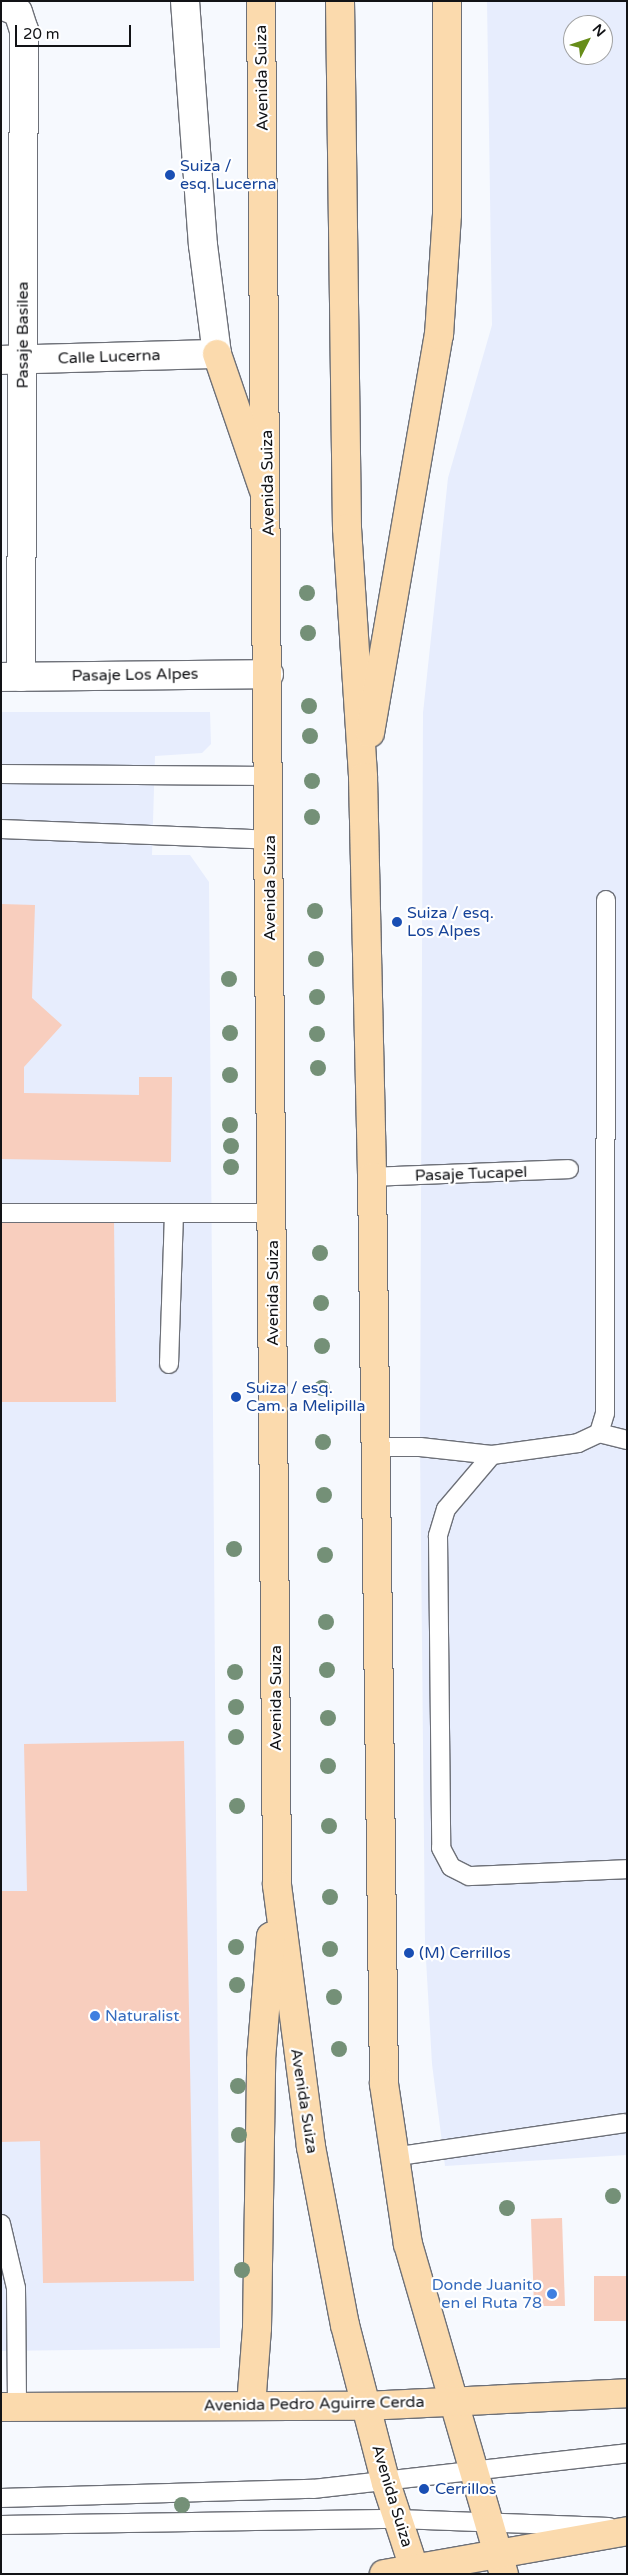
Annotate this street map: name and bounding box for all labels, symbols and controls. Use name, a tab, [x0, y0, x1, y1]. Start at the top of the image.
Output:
scale bar	[18, 15, 134, 47]
north arrow	[563, 15, 613, 65]
text: N	[589, 21, 609, 40]
text: 20 m	[23, 25, 60, 43]
street label: Avenida Suiza	[251, 25, 273, 131]
place label: Suiza / esq. Lucerna	[180, 156, 276, 194]
marker: Suiza / esq. Lucerna	[164, 169, 176, 181]
street label: Pasaje Basilea	[13, 281, 33, 389]
street label: Calle Lucerna	[57, 346, 161, 368]
street label: Avenida Suiza	[257, 430, 279, 536]
street label: Pasaje Los Alpes	[71, 664, 199, 686]
street label: Avenida Suiza	[260, 835, 280, 941]
place label: Suiza / esq. Los Alpes	[407, 903, 494, 941]
marker: Suiza / esq. Los Alpes	[391, 916, 403, 928]
street label: Pasaje Tucapel	[414, 1162, 528, 1186]
street label: Avenida Suiza	[263, 1240, 283, 1346]
place label: Suiza / esq. Cam. a Melipilla	[246, 1378, 366, 1416]
marker: Suiza / esq. Cam. a Melipilla	[230, 1391, 242, 1403]
street label: Avenida Suiza	[266, 1645, 286, 1751]
place label: (M) Cerrillos	[419, 1943, 511, 1963]
marker: (M) Cerrillos	[403, 1947, 415, 1959]
place label: Naturalist	[105, 2006, 179, 2026]
marker: Naturalist	[89, 2010, 101, 2022]
street label: Avenida Suiza	[286, 2047, 322, 2155]
place label: Donde Juanito en el Ruta 78	[432, 2275, 542, 2313]
marker: Donde Juanito en el Ruta 78	[546, 2288, 558, 2300]
street label: Avenida Pedro Aguirre Cerda	[203, 2392, 425, 2416]
street label: Avenida Suiza	[367, 2442, 417, 2550]
place label: Cerrillos	[435, 2479, 497, 2499]
marker: Cerrillos	[417, 2482, 431, 2496]

